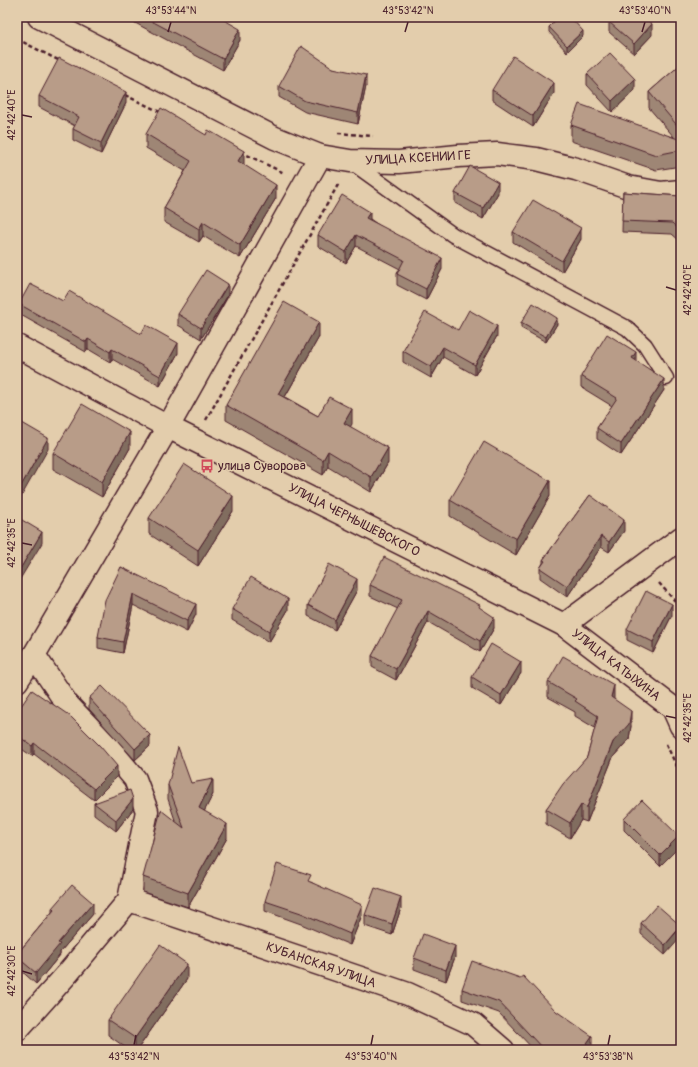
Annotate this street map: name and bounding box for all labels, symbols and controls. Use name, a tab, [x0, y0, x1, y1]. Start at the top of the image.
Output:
text: 43°53'44"N	[145, 5, 197, 17]
text: 43°53'42"N	[383, 5, 434, 17]
text: 43°53'40"N	[619, 5, 671, 17]
text: 42°42'40"E	[6, 89, 18, 141]
street label: УЛИЦА КСЕНИИ ГЕ	[365, 147, 471, 169]
text: 42°42'40"E	[682, 264, 694, 316]
bus stop icon: улица Суворова	[199, 458, 215, 474]
place label: улица Суворова	[217, 458, 306, 474]
street label: УЛИЦА ЧЕРНЫШЕВСКОГО	[286, 480, 422, 560]
text: 42°42'35"E	[6, 518, 18, 568]
street label: УЛИЦА КАТЫХИНА	[569, 626, 664, 705]
text: 42°42'35"E	[682, 693, 694, 743]
street label: КУБАНСКАЯ УЛИЦА	[264, 939, 379, 991]
text: 42°42'30"E	[6, 946, 18, 996]
text: 43°53'42"N	[109, 1051, 160, 1063]
text: 43°53'40"N	[345, 1051, 397, 1063]
text: 43°53'38"N	[583, 1051, 633, 1063]

